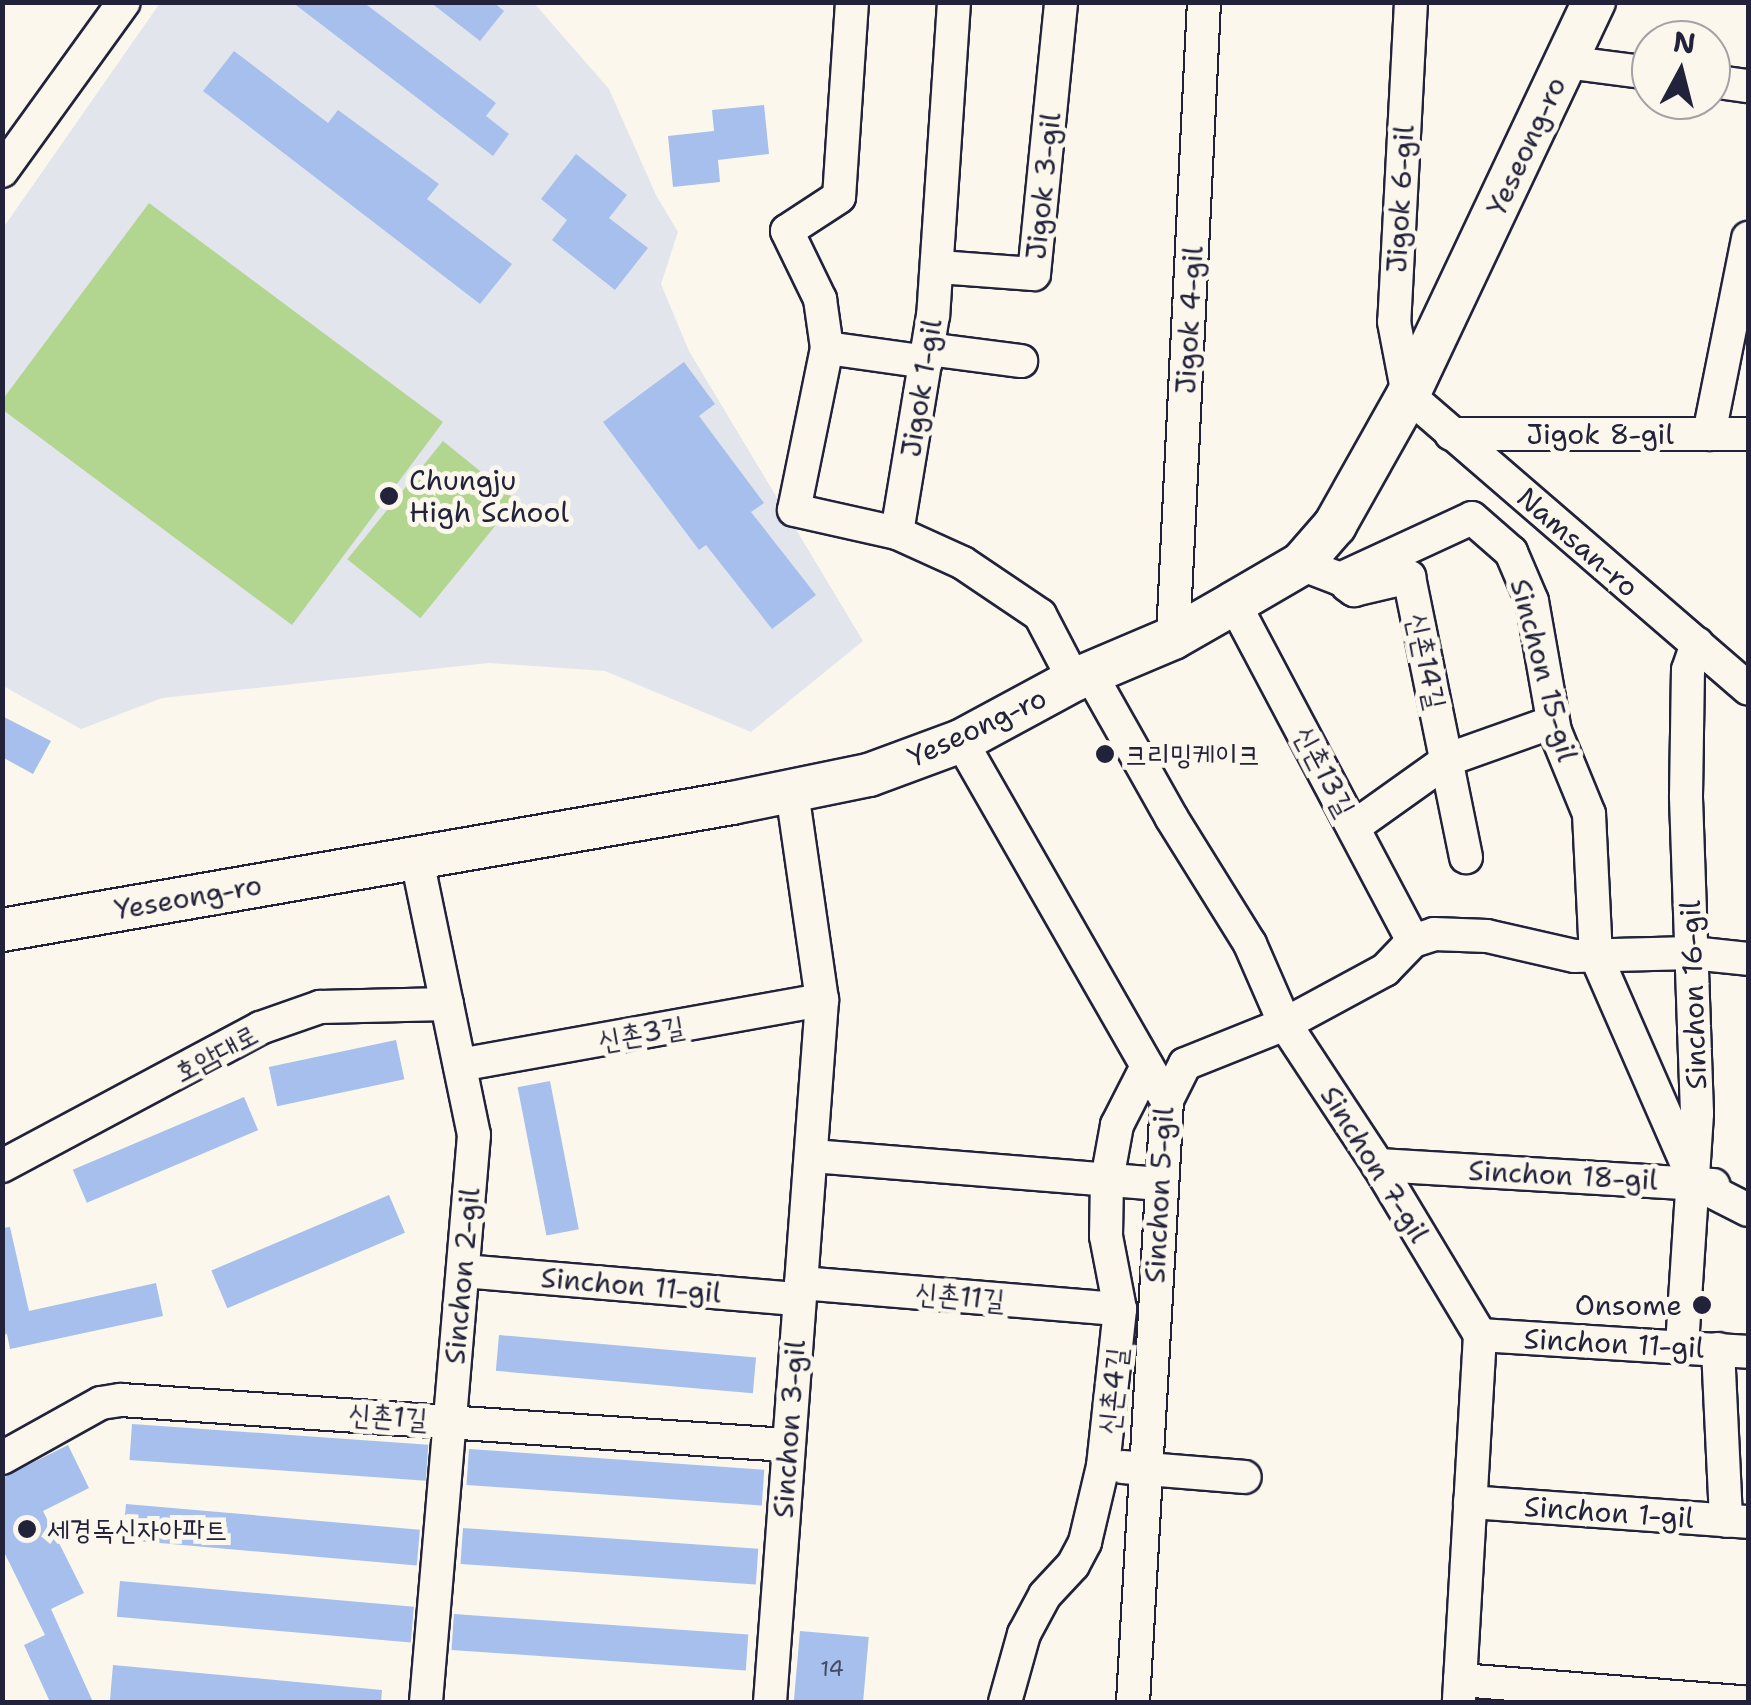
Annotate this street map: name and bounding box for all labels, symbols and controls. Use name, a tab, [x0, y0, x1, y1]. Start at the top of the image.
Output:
north arrow	[1631, 20, 1731, 120]
text: N	[1671, 22, 1698, 62]
street label: Yeseong-ro	[1479, 71, 1573, 221]
street label: Jigok 3-gil	[1019, 111, 1067, 261]
street label: Jigok 6-gil	[1379, 124, 1421, 274]
street label: Jigok 4-gil	[1168, 245, 1210, 395]
street label: Jigok 1-gil	[894, 317, 948, 459]
street label: Jigok 8-gil	[1526, 417, 1674, 451]
place label: Chungju High School	[409, 463, 569, 529]
street label: Namsan-ro	[1510, 480, 1646, 604]
marker: Chungju High School	[378, 485, 400, 507]
street label: Sinchon 15-gil	[1503, 575, 1585, 765]
street label: 신촌14길	[1400, 610, 1454, 712]
street label: Yeseong-ro	[902, 680, 1052, 774]
street label: 신촌13길	[1287, 720, 1363, 822]
place label: 크리밍케이크	[1125, 737, 1260, 771]
marker: 크리밍케이크	[1094, 743, 1116, 765]
street label: Yeseong-ro	[112, 868, 264, 926]
street label: Sinchon 16-gil	[1673, 900, 1713, 1090]
street label: 신촌3길	[595, 1009, 687, 1057]
street label: 호암대로	[168, 1017, 264, 1089]
street label: Sinchon 7-gil	[1314, 1080, 1436, 1248]
street label: Sinchon 5-gil	[1138, 1106, 1180, 1284]
street label: Sinchon 18-gil	[1467, 1153, 1659, 1197]
street label: Sinchon 2-gil	[438, 1186, 486, 1366]
street label: Sinchon 11-gil	[539, 1260, 723, 1310]
street label: 신촌11길	[914, 1275, 1006, 1317]
place label: Onsome	[1575, 1288, 1682, 1322]
marker: Onsome	[1691, 1294, 1713, 1316]
street label: Sinchon 11-gil	[1523, 1321, 1705, 1365]
street label: Sinchon 3-gil	[766, 1339, 812, 1519]
street label: 신촌4길	[1091, 1346, 1133, 1436]
street label: 신촌1길	[347, 1396, 429, 1436]
street label: Sinchon 1-gil	[1523, 1489, 1695, 1535]
place label: 세경독신자아파트	[47, 1512, 227, 1546]
marker: 세경독신자아파트	[16, 1518, 38, 1540]
house number: 14	[820, 1656, 844, 1682]

